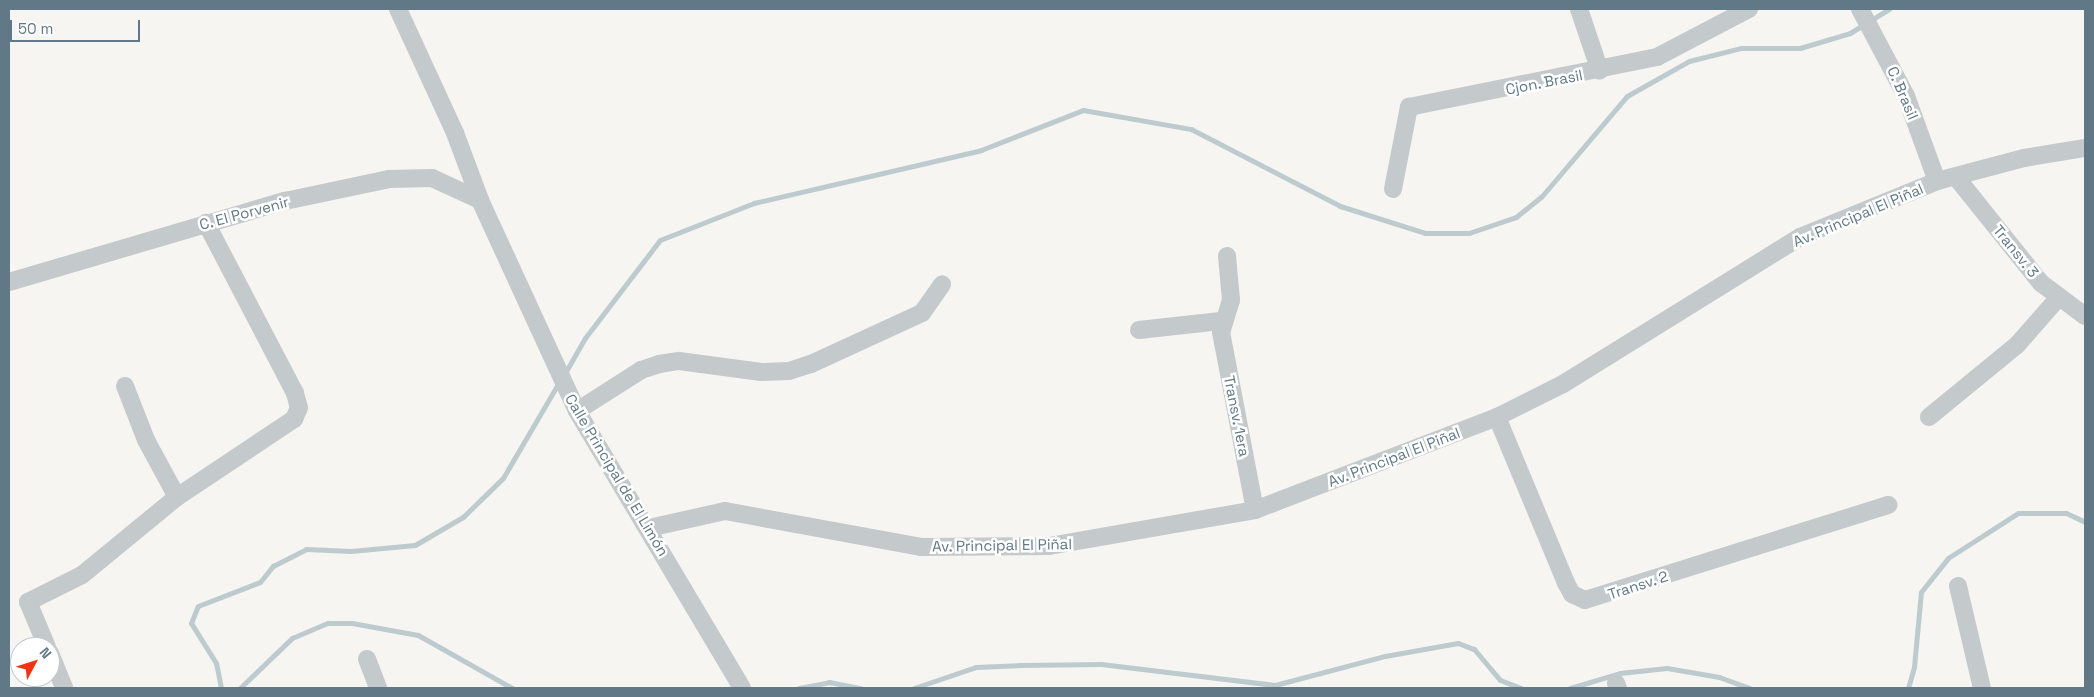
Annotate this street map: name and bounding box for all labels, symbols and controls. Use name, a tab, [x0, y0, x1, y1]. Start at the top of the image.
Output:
scale bar	[12, 10, 142, 42]
text: 50 m	[18, 19, 53, 38]
street label: C. Brasil	[1884, 64, 1922, 122]
street label: Cjon. Brasil	[1504, 66, 1584, 98]
street label: Av. Principal El Piñal	[1790, 179, 1926, 251]
street label: C. El Porvenir	[197, 192, 291, 234]
street label: Transv. 3	[1989, 221, 2043, 281]
street label: Transv. 1era	[1220, 374, 1254, 458]
street label: Calle Principal de El Limón	[561, 391, 673, 559]
street label: Av. Principal El Piñal	[1325, 423, 1463, 491]
street label: Av. Principal El Piñal	[932, 535, 1072, 555]
street label: Transv. 2	[1605, 567, 1671, 603]
north arrow	[10, 637, 60, 687]
text: N	[36, 644, 56, 662]

